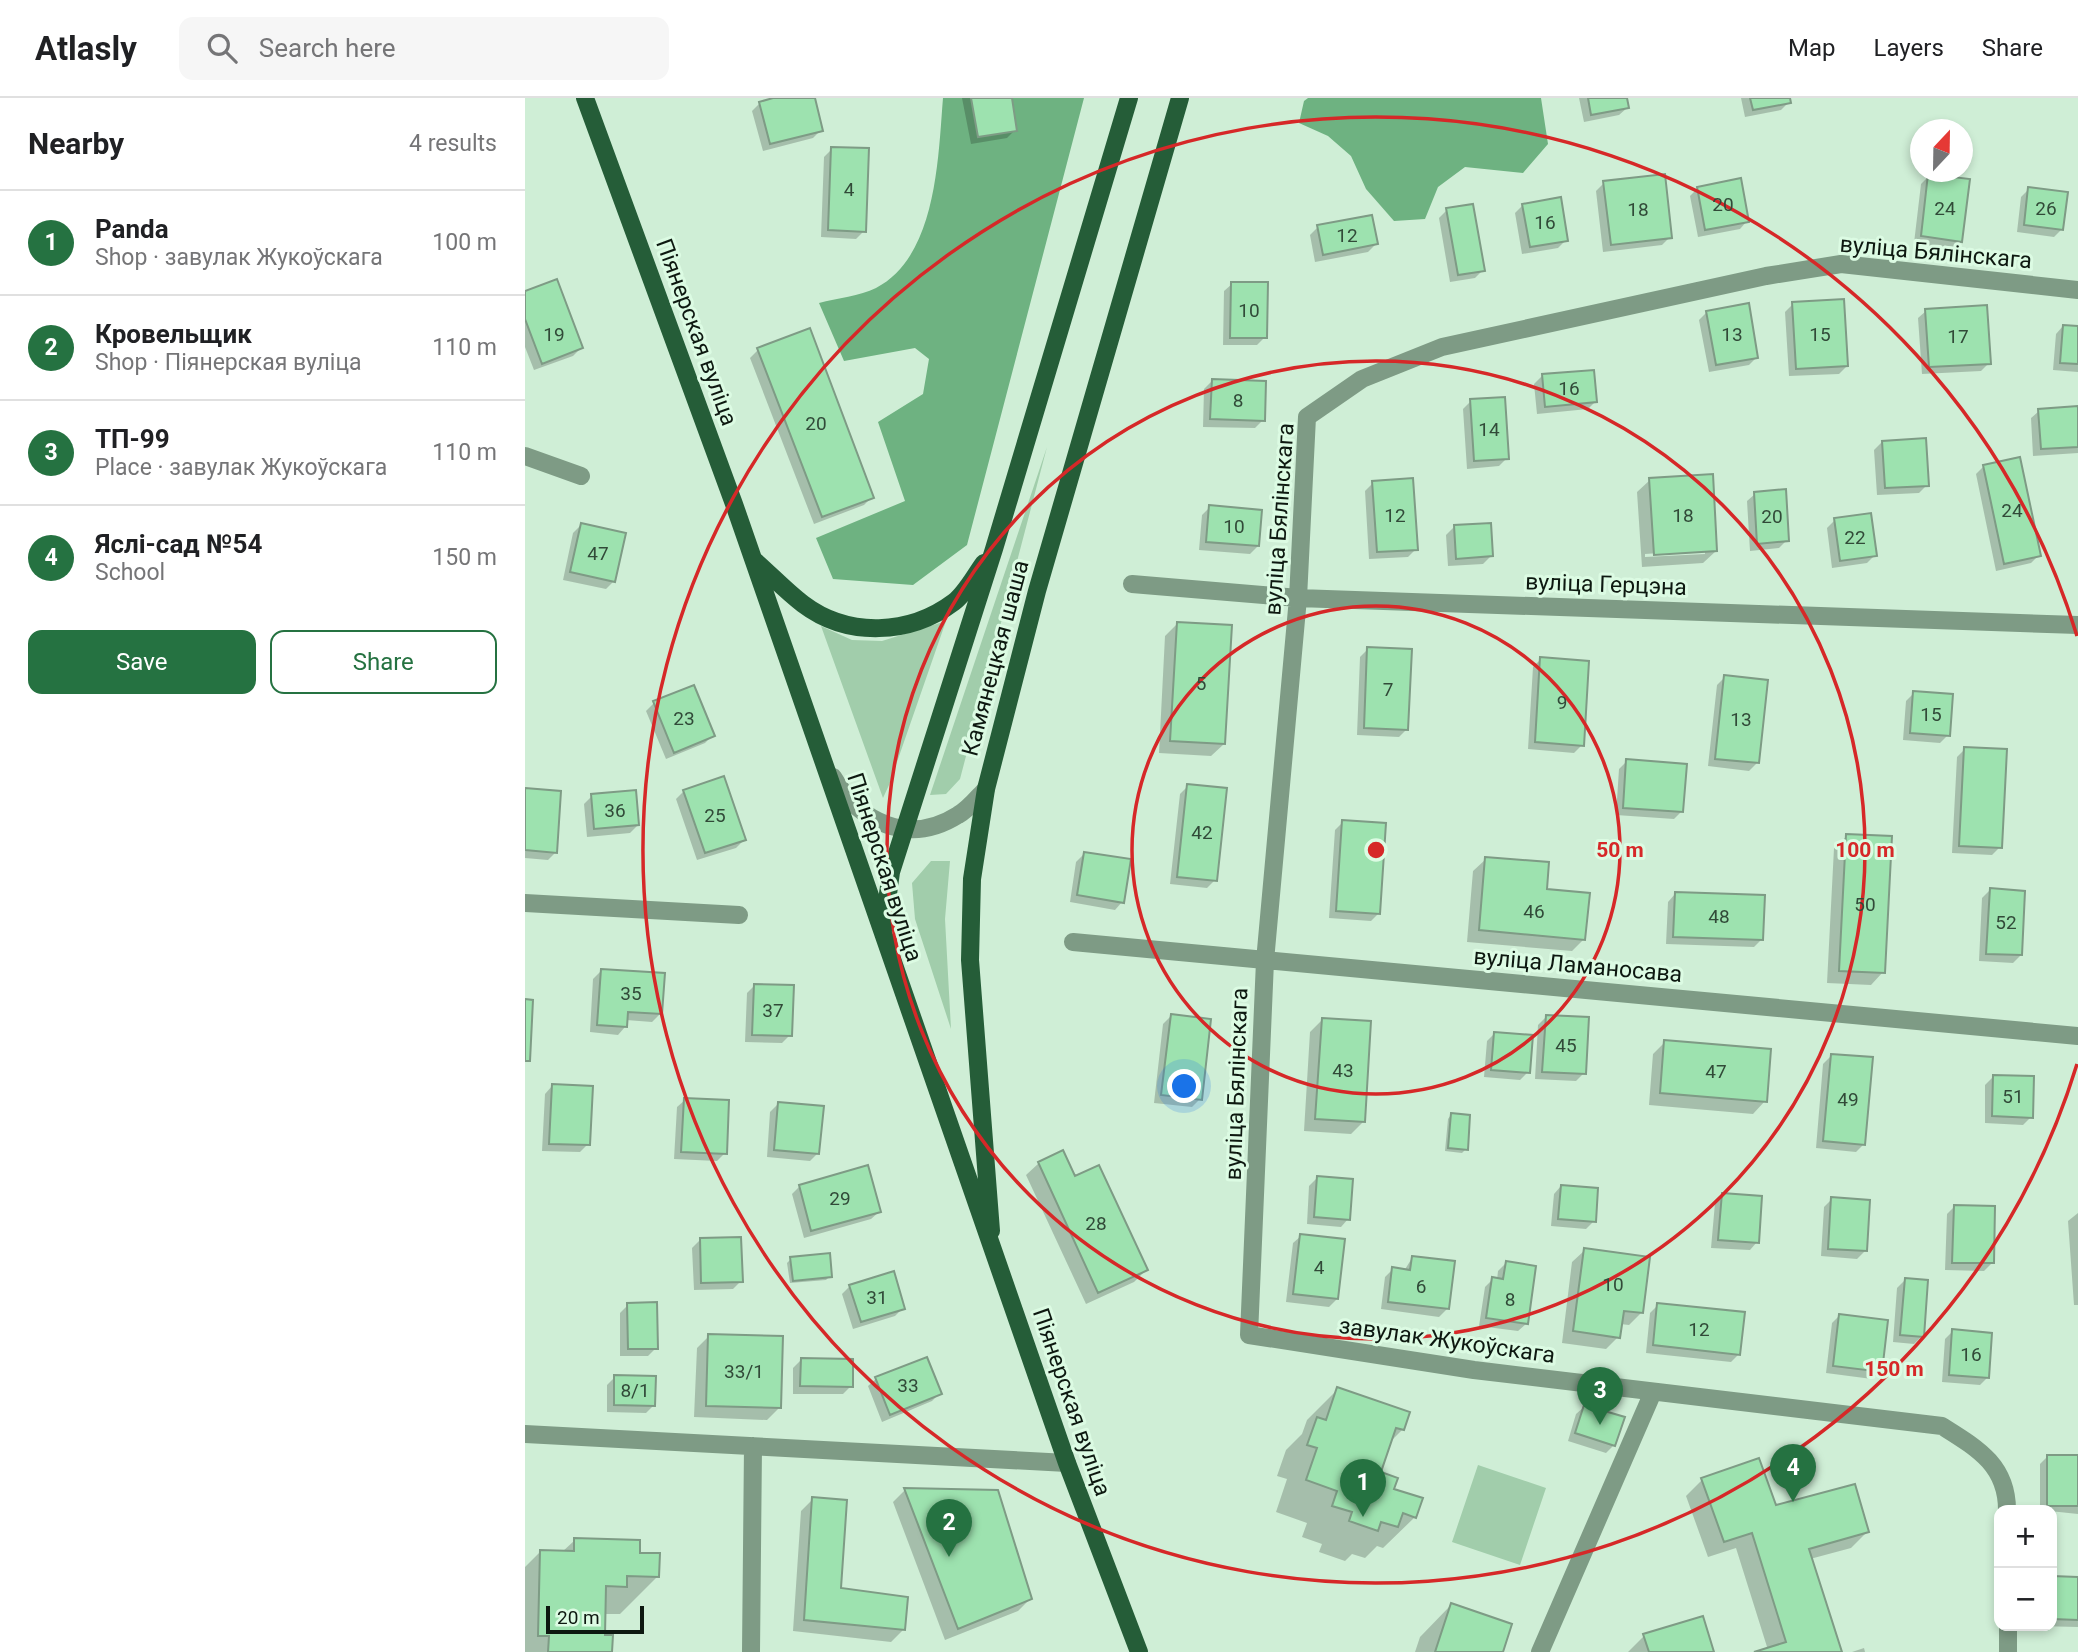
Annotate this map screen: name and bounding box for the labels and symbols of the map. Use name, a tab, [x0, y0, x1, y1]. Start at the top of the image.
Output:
north arrow	[1910, 119, 1973, 182]
house number: 4	[844, 178, 855, 201]
house number: 20	[1712, 193, 1734, 216]
house number: 24	[1934, 197, 1956, 220]
house number: 26	[2035, 197, 2057, 220]
house number: 18	[1627, 198, 1649, 221]
house number: 16	[1534, 211, 1556, 234]
house number: 12	[1336, 224, 1358, 247]
street label: вуліца Бялінскага	[1839, 231, 2033, 274]
street label: Піянерская вуліца	[650, 235, 743, 429]
house number: 10	[1238, 299, 1260, 322]
house number: 19	[543, 323, 565, 346]
house number: 13	[1721, 323, 1743, 346]
house number: 15	[1809, 323, 1831, 346]
house number: 17	[1947, 325, 1969, 348]
house number: 16	[1558, 377, 1580, 400]
house number: 8	[1233, 389, 1243, 412]
house number: 20	[805, 412, 827, 435]
house number: 14	[1478, 418, 1500, 441]
street label: вуліца Бялінскага	[1259, 422, 1300, 616]
house number: 24	[2001, 499, 2023, 522]
house number: 12	[1384, 504, 1406, 527]
house number: 18	[1672, 504, 1694, 527]
house number: 20	[1761, 505, 1783, 528]
house number: 10	[1223, 515, 1245, 538]
house number: 22	[1844, 526, 1866, 549]
house number: 47	[587, 542, 609, 565]
street label: Камянецкая шаша	[956, 557, 1035, 759]
street label: вуліца Герцэна	[1525, 568, 1687, 601]
house number: 5	[1196, 672, 1206, 695]
house number: 7	[1383, 678, 1393, 701]
house number: 9	[1557, 691, 1567, 714]
house number: 15	[1920, 703, 1942, 726]
house number: 23	[673, 707, 695, 730]
house number: 13	[1730, 708, 1752, 731]
street label: Піянерская вуліца	[841, 769, 928, 965]
house number: 36	[604, 799, 626, 822]
house number: 25	[704, 804, 726, 827]
house number: 42	[1191, 821, 1213, 844]
centre of rings	[1364, 838, 1388, 862]
text: 50 m	[1596, 838, 1644, 862]
text: 100 m	[1835, 838, 1895, 862]
house number: 50	[1854, 893, 1876, 916]
house number: 46	[1523, 900, 1545, 923]
house number: 48	[1708, 905, 1730, 928]
house number: 52	[1995, 911, 2017, 934]
street label: вуліца Ламаносава	[1473, 943, 1683, 988]
house number: 35	[620, 982, 642, 1005]
street label: вуліца Бялінскага	[1220, 987, 1253, 1181]
house number: 37	[762, 999, 784, 1022]
house number: 45	[1555, 1034, 1577, 1057]
house number: 43	[1332, 1059, 1354, 1082]
house number: 47	[1705, 1060, 1727, 1083]
your location	[1167, 1069, 1201, 1103]
house number: 51	[2002, 1085, 2024, 1108]
house number: 49	[1837, 1088, 1859, 1111]
house number: 29	[829, 1187, 851, 1210]
house number: 28	[1085, 1212, 1107, 1235]
house number: 4	[1314, 1256, 1325, 1279]
house number: 10	[1602, 1273, 1624, 1296]
house number: 6	[1416, 1275, 1426, 1298]
house number: 31	[866, 1286, 888, 1309]
house number: 8	[1505, 1288, 1515, 1311]
street label: Піянерская вуліца	[1027, 1305, 1116, 1500]
street label: завулак Жукоўскага	[1337, 1312, 1557, 1369]
house number: 12	[1688, 1318, 1710, 1341]
house number: 16	[1960, 1343, 1982, 1366]
text: 150 m	[1864, 1357, 1924, 1381]
house number: 33/1	[724, 1360, 764, 1383]
pin: 3	[1577, 1367, 1623, 1425]
house number: 33	[897, 1374, 919, 1397]
house number: 8/1	[620, 1379, 650, 1402]
pin: 4	[1770, 1444, 1816, 1502]
pin: 1	[1340, 1459, 1386, 1517]
pin: 2	[926, 1499, 972, 1557]
scale bar	[546, 1603, 644, 1635]

